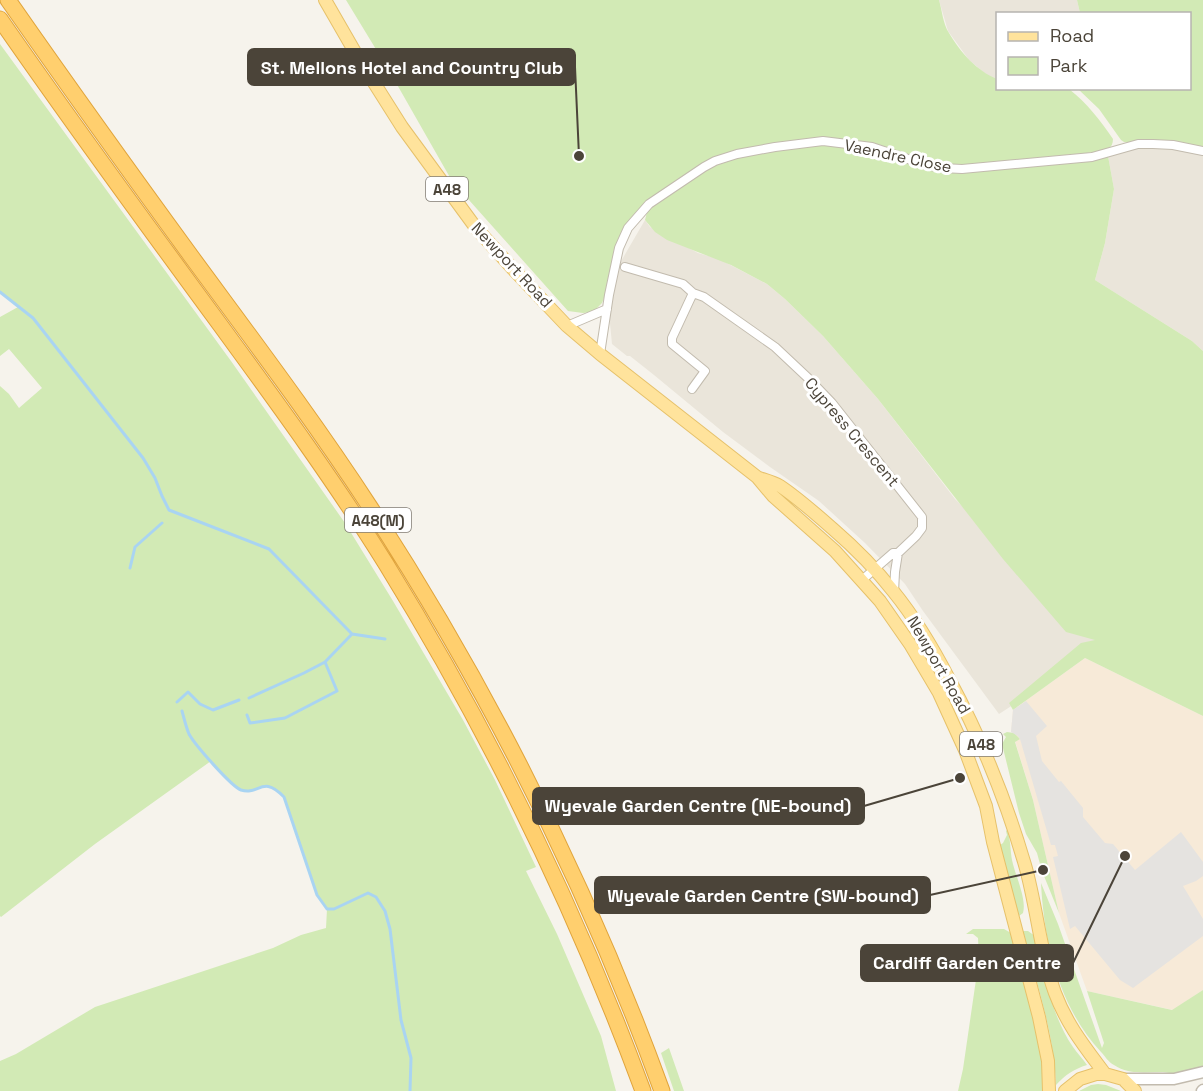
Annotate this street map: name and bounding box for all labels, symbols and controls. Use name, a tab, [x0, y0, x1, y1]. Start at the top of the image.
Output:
legend	[996, 12, 1191, 90]
text: Road	[1050, 24, 1094, 47]
callout: St. Mellons Hotel and Country Club	[248, 49, 575, 85]
text: Park	[1050, 54, 1088, 77]
text: St. Mellons Hotel and Country Club	[261, 56, 563, 79]
street label: Vaendre Close	[842, 134, 954, 178]
road number: A48	[426, 177, 468, 201]
street label: Newport Road	[467, 218, 557, 312]
street label: Cypress Crescent	[800, 373, 904, 491]
road number: A48(M)	[345, 508, 411, 532]
street label: Newport Road	[902, 612, 976, 718]
road number: A48	[960, 732, 1002, 756]
callout: Wyevale Garden Centre (NE-bound)	[533, 788, 864, 824]
text: Wyevale Garden Centre (NE-bound)	[545, 794, 851, 817]
callout: Wyevale Garden Centre (SW-bound)	[595, 877, 930, 913]
text: Wyevale Garden Centre (SW-bound)	[607, 884, 919, 907]
callout: Cardiff Garden Centre	[861, 945, 1073, 981]
text: Cardiff Garden Centre	[873, 951, 1061, 974]

